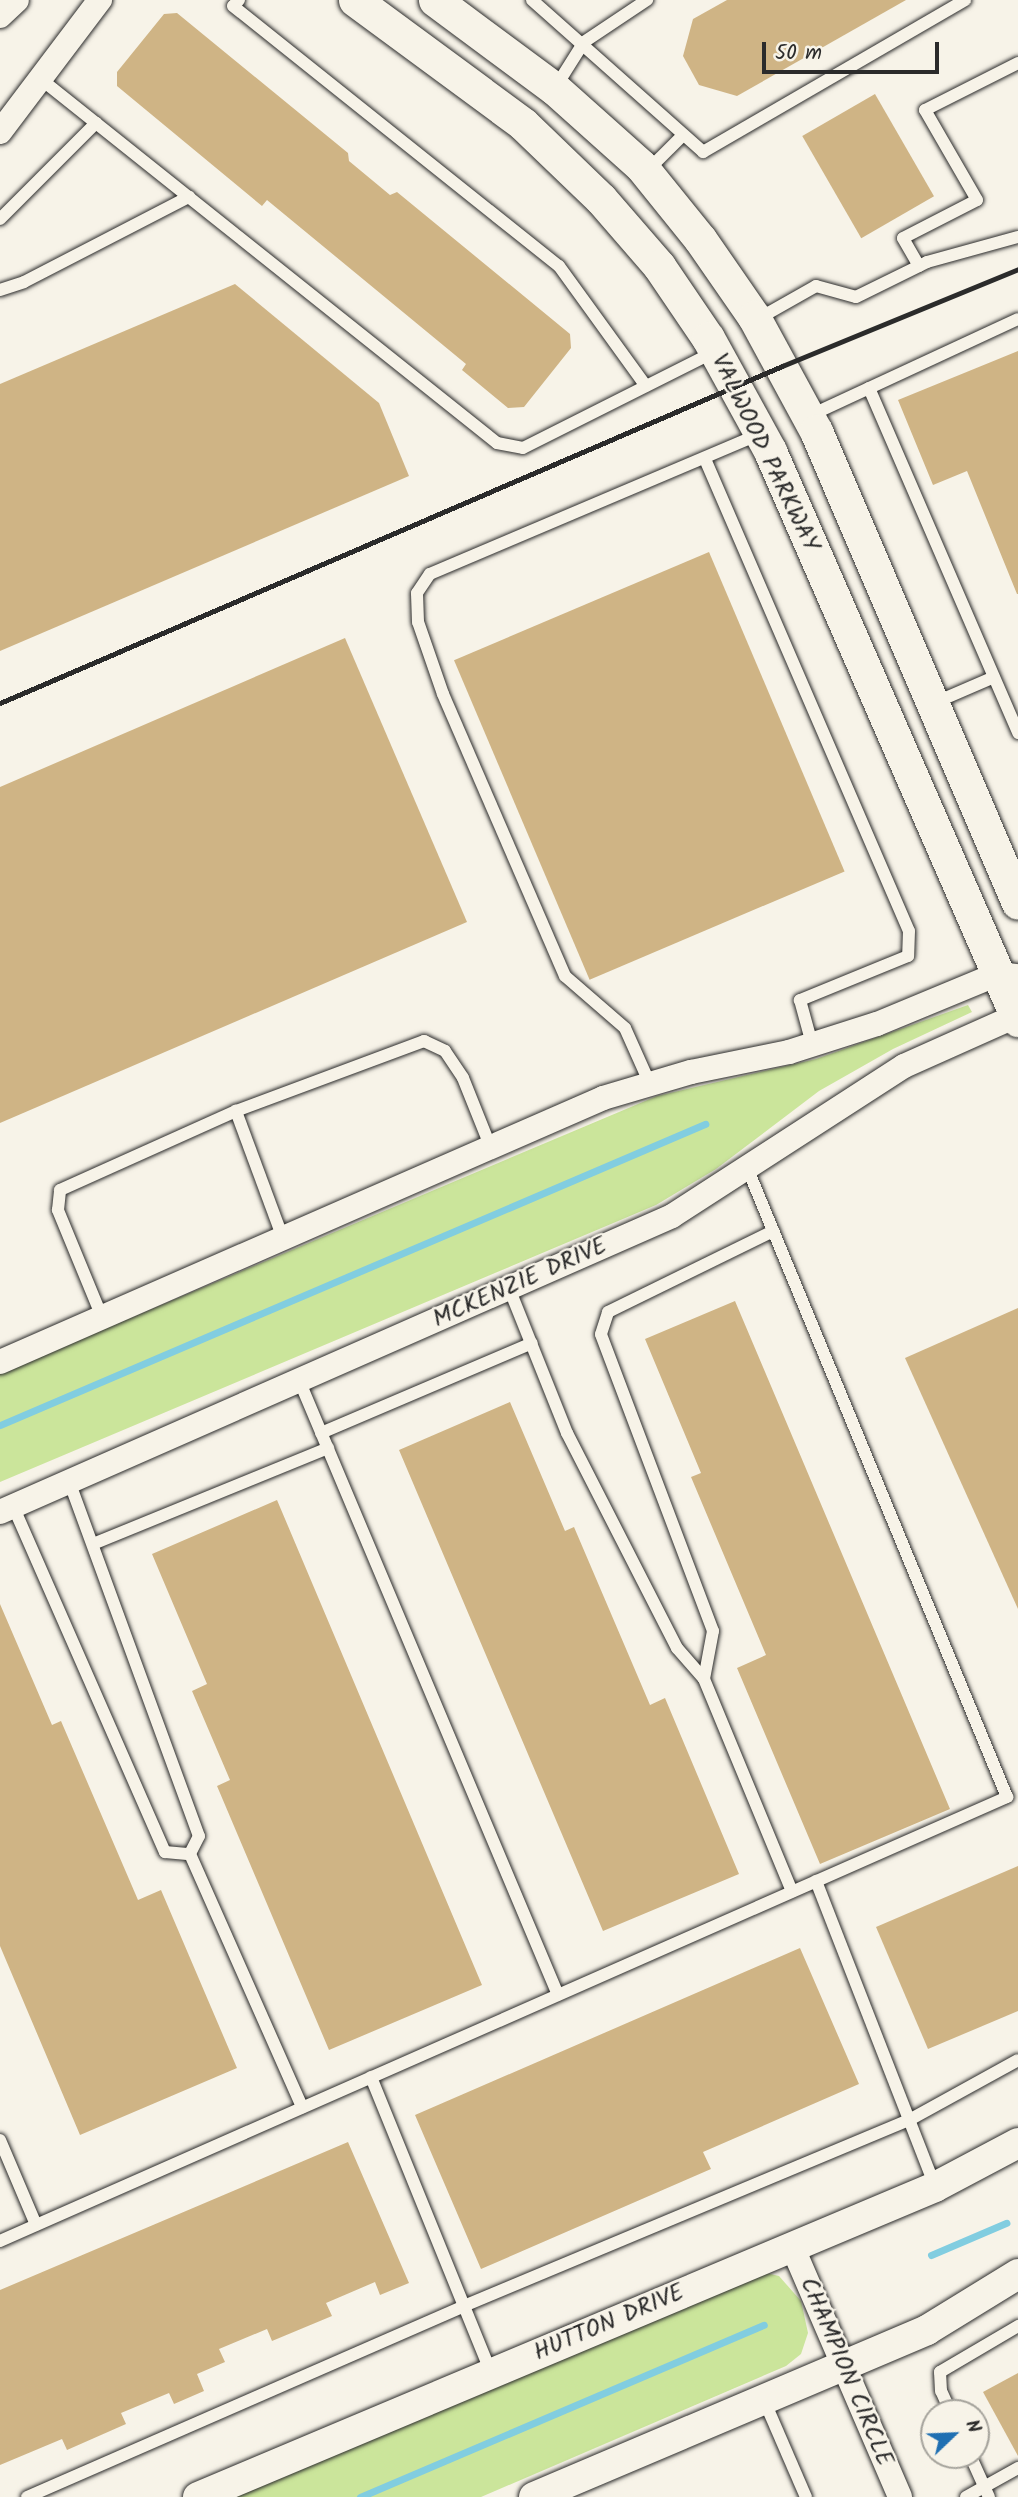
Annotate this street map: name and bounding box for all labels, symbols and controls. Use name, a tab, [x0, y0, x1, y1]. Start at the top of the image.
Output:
scale bar	[766, 28, 943, 72]
text: 50 m	[775, 37, 822, 70]
street label: VALWOOD PARKWAY	[705, 349, 825, 557]
street label: MCKENZIE DRIVE	[428, 1232, 612, 1334]
street label: CHAMPION CIRCLE	[793, 2273, 899, 2471]
street label: HUTTON DRIVE	[530, 2278, 688, 2368]
north arrow	[920, 2399, 990, 2469]
text: N	[956, 2415, 989, 2438]

